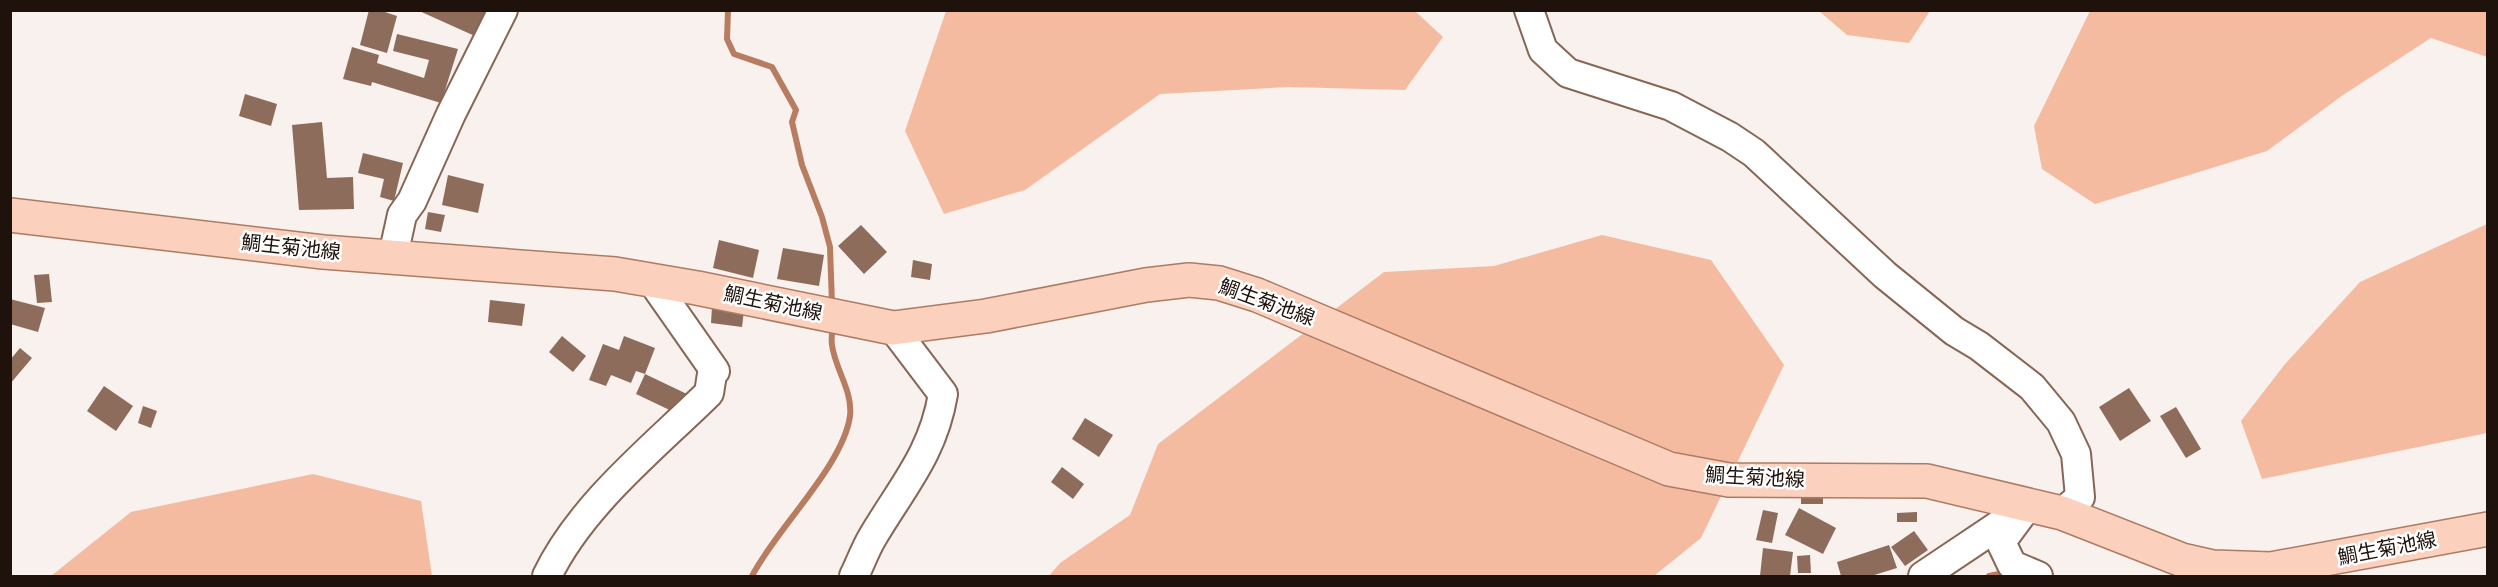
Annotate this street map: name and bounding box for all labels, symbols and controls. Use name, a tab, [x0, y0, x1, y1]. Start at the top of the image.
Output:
street label: 鯛生菊池線	[240, 228, 342, 266]
street label: 鯛生菊池線	[1215, 272, 1319, 332]
street label: 鯛生菊池線	[721, 279, 825, 327]
street label: 鯛生菊池線	[1704, 460, 1806, 494]
street label: 鯛生菊池線	[2335, 525, 2439, 571]

